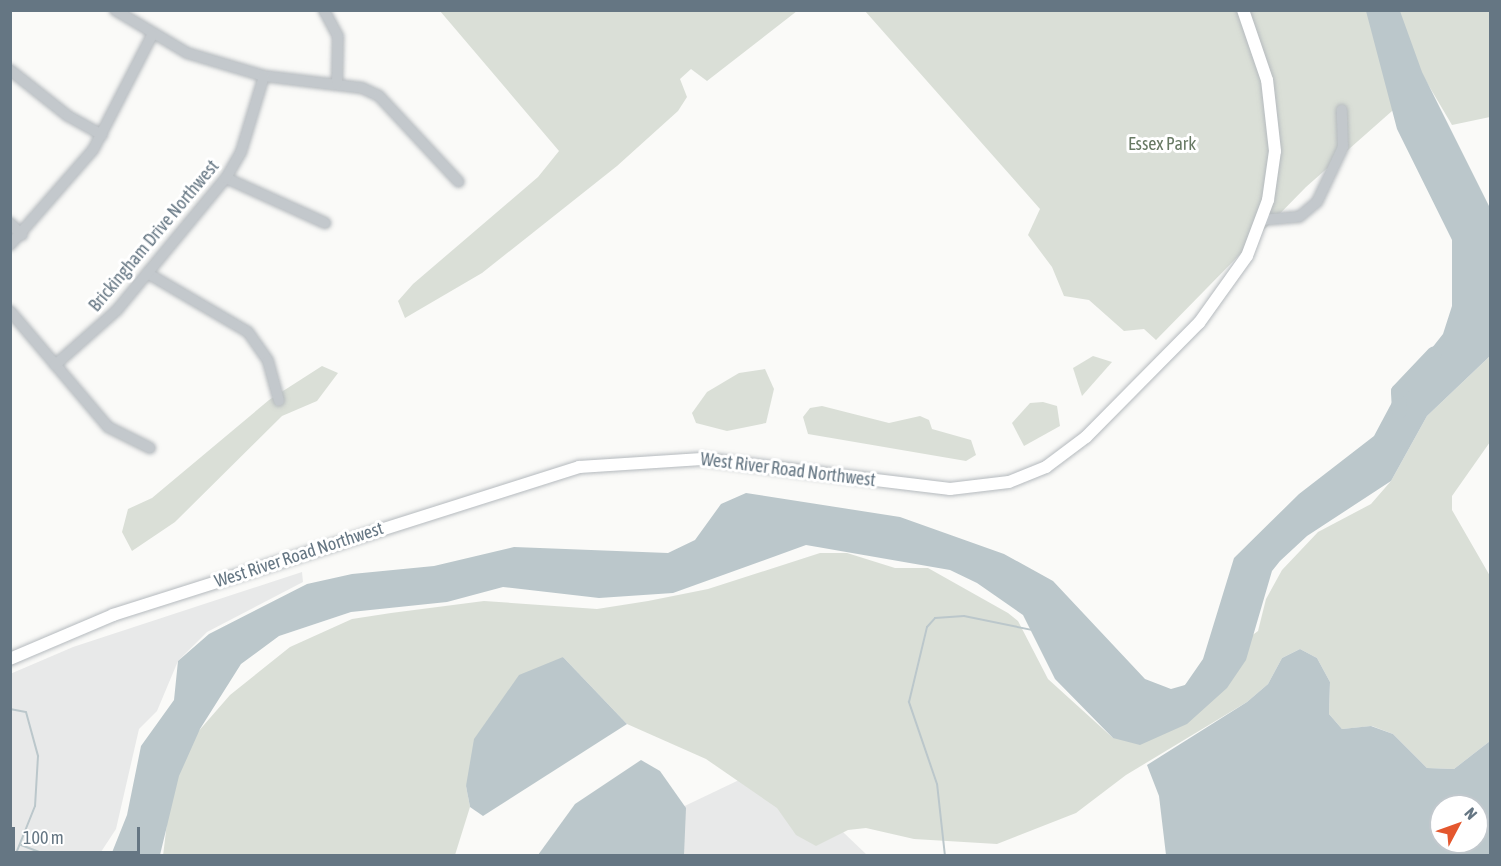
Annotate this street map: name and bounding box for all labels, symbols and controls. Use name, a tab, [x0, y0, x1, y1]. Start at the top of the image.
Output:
park label: Essex Park	[1128, 133, 1196, 155]
street label: Brickingham Drive Northwest	[84, 156, 224, 316]
street label: West River Road Northwest	[699, 449, 877, 491]
street label: West River Road Northwest	[212, 517, 386, 593]
north arrow	[1429, 794, 1489, 854]
text: N	[1461, 804, 1481, 823]
scale bar	[15, 815, 142, 853]
text: 100 m	[23, 827, 64, 848]

